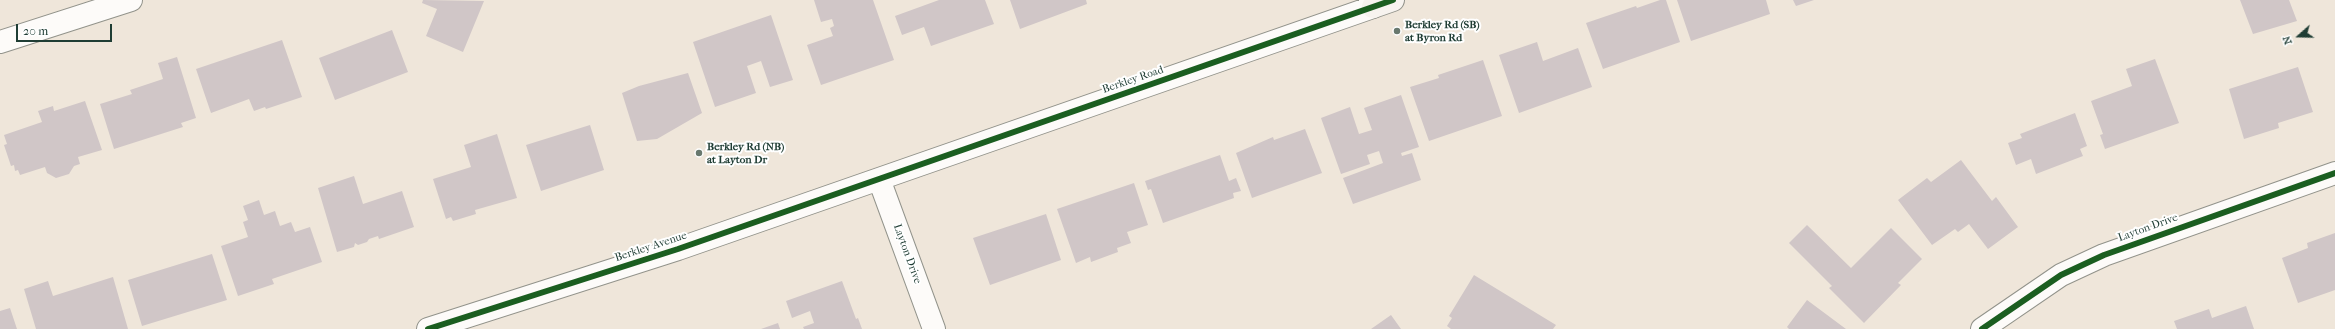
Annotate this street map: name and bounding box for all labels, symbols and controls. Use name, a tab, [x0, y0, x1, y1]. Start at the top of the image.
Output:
scale bar	[18, 16, 114, 42]
north arrow	[2279, 16, 2319, 56]
place label: Berkley Rd (SB) at Byron Rd	[1405, 18, 1479, 44]
text: 20 m	[23, 24, 48, 38]
marker: Berkley Rd (SB) at Byron Rd	[1392, 26, 1402, 36]
text: N	[2280, 34, 2295, 46]
street label: Berkley Road	[1101, 63, 1165, 97]
place label: Berkley Rd (NB) at Layton Dr	[707, 140, 784, 166]
marker: Berkley Rd (NB) at Layton Dr	[694, 148, 704, 158]
street label: Layton Drive	[2116, 211, 2180, 245]
street label: Layton Drive	[890, 222, 924, 286]
street label: Berkley Avenue	[613, 229, 689, 265]

